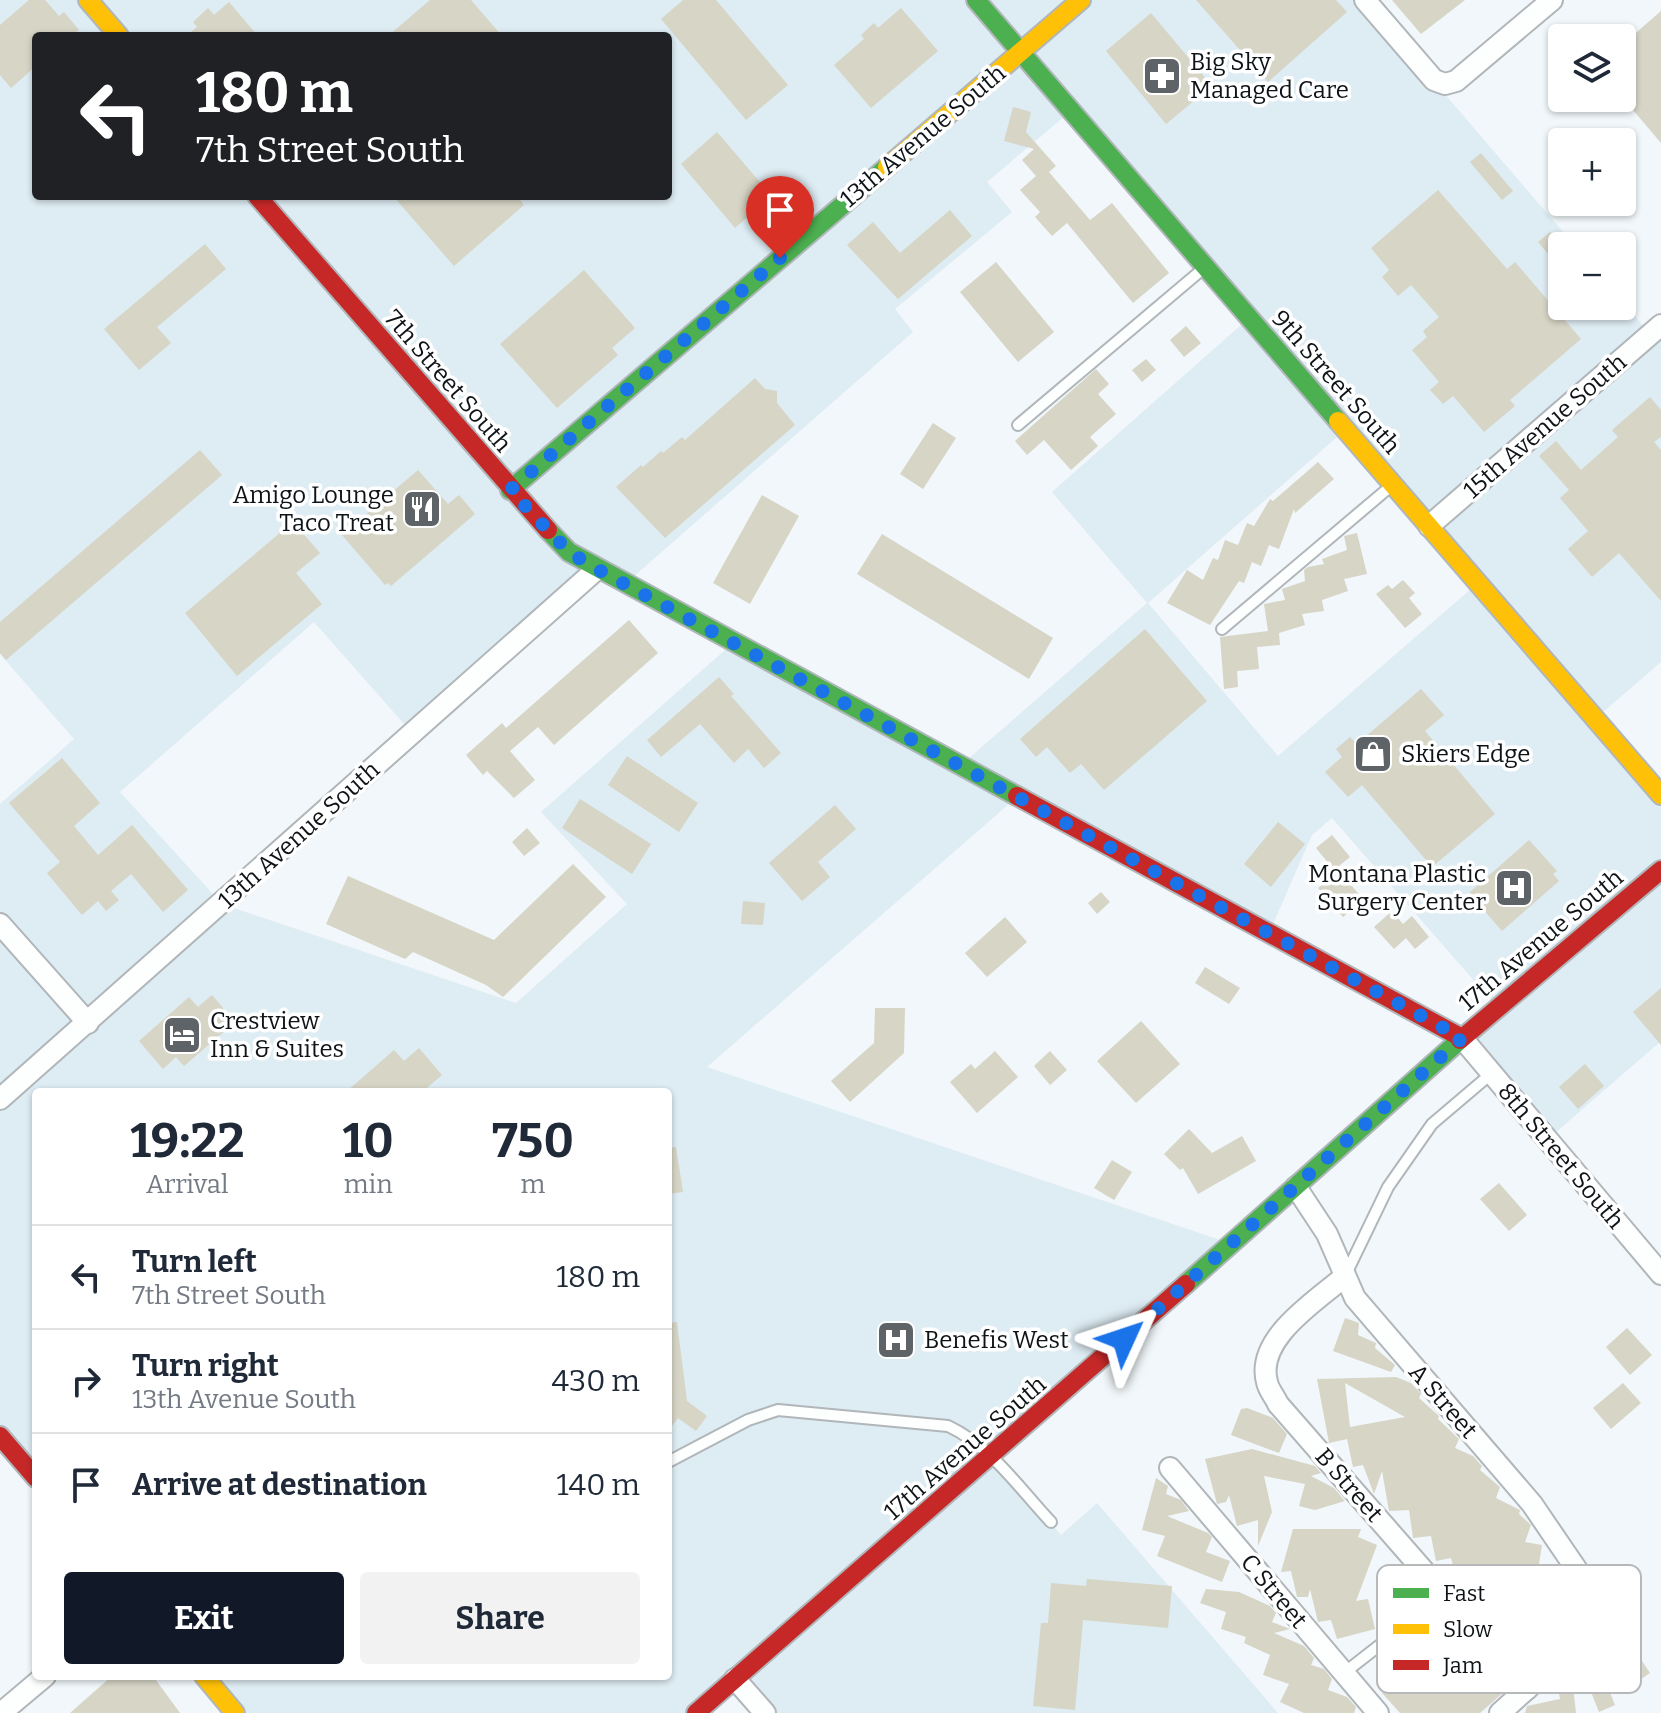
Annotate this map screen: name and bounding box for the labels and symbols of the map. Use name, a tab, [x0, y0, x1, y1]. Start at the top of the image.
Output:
place label: Big Sky Managed Care	[1190, 48, 1349, 104]
pharmacy icon: Big Sky Managed Care	[1141, 55, 1183, 97]
street label: 13th Avenue South	[835, 59, 1011, 213]
pin	[746, 176, 814, 258]
street label: 7th Street South	[379, 304, 517, 458]
street label: 9th Street South	[1266, 305, 1406, 460]
street label: 15th Avenue South	[1458, 348, 1632, 504]
place label: Amigo Lounge Taco Treat	[233, 481, 394, 537]
restaurant icon: Amigo Lounge Taco Treat	[401, 488, 443, 530]
shop icon: Skiers Edge	[1352, 733, 1394, 775]
place label: Skiers Edge	[1401, 740, 1530, 768]
street label: 13th Avenue South	[213, 755, 385, 915]
place label: Montana Plastic Surgery Center	[1308, 860, 1486, 916]
street label: 17th Avenue South	[1453, 863, 1629, 1017]
hospital icon: Montana Plastic Surgery Center	[1493, 867, 1535, 909]
place label: Crestview Inn & Suites	[210, 1007, 344, 1063]
hotel icon: Crestview Inn & Suites	[161, 1014, 203, 1056]
street label: 8th Street South	[1492, 1078, 1630, 1234]
position arrow	[1082, 1297, 1166, 1381]
hospital icon: Benefis West	[875, 1319, 917, 1361]
place label: Benefis West	[924, 1326, 1069, 1354]
street label: A Street	[1403, 1358, 1483, 1444]
street label: 17th Avenue South	[878, 1370, 1052, 1526]
street label: B Street	[1310, 1443, 1389, 1528]
street label: C Street	[1235, 1548, 1313, 1634]
legend	[1377, 1565, 1641, 1693]
text: Fast	[1443, 1580, 1485, 1607]
text: Slow	[1443, 1616, 1493, 1643]
text: Jam	[1442, 1652, 1483, 1679]

